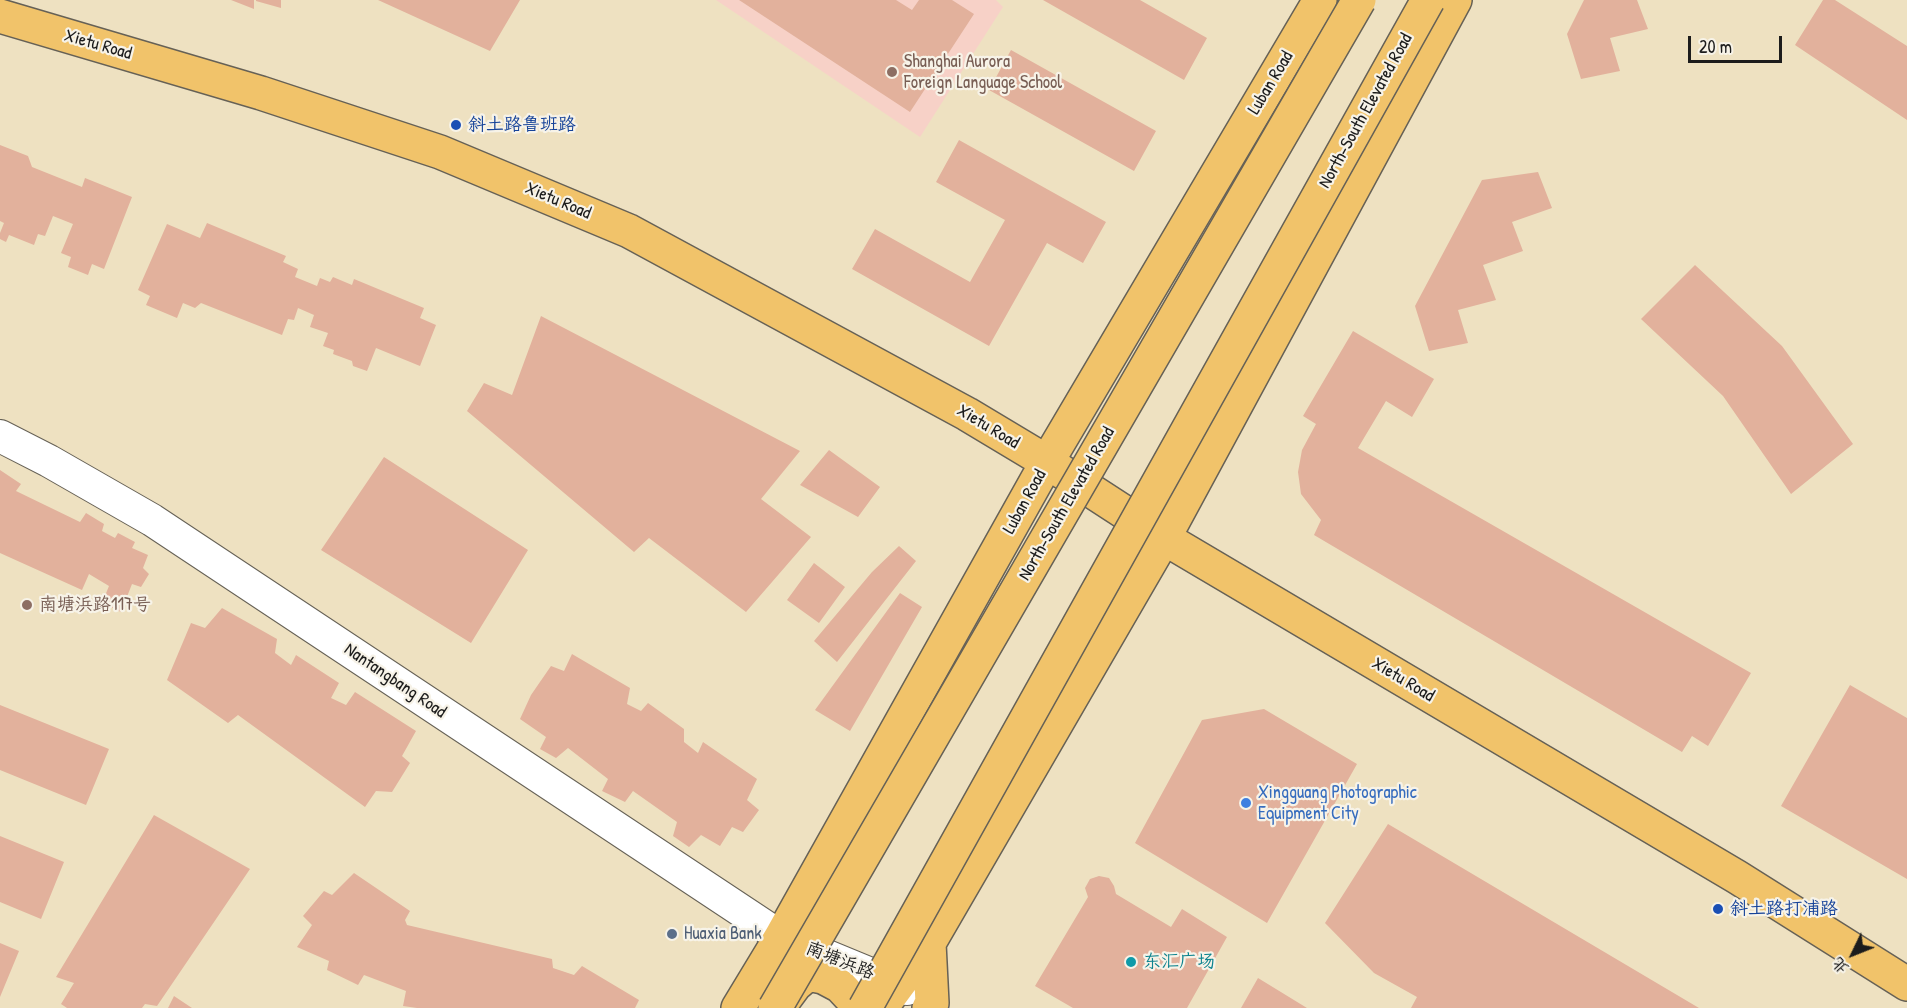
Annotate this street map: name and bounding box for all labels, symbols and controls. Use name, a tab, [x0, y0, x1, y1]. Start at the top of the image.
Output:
scale bar	[1691, 24, 1786, 62]
street label: Xietu Road	[62, 25, 134, 65]
street label: North-South Elevated Road	[1314, 30, 1418, 192]
text: 20 m	[1699, 34, 1732, 59]
street label: Luban Road	[1244, 47, 1298, 119]
place label: Shanghai Aurora Foreign Language School	[904, 51, 1062, 94]
marker: Shanghai Aurora Foreign Language School	[885, 65, 899, 79]
place label: 斜土路鲁班路	[468, 114, 576, 136]
marker: 斜土路鲁班路	[449, 118, 463, 132]
street label: Xietu Road	[522, 178, 594, 224]
street label: Xietu Road	[953, 400, 1023, 454]
street label: North-South Elevated Road	[1014, 423, 1120, 585]
street label: Luban Road	[999, 466, 1051, 538]
place label: 南塘浜路117号	[39, 594, 151, 616]
marker: 南塘浜路117号	[20, 598, 34, 612]
street label: Nantangbang Road	[340, 639, 450, 723]
street label: Xietu Road	[1368, 653, 1438, 707]
place label: Xingguang Photographic Equipment City	[1258, 782, 1417, 824]
marker: Xingguang Photographic Equipment City	[1239, 796, 1253, 810]
place label: 斜土路打浦路	[1730, 898, 1838, 920]
marker: 斜土路打浦路	[1711, 902, 1725, 916]
place label: Huaxia Bank	[684, 923, 762, 945]
north arrow	[1823, 924, 1883, 984]
marker: Huaxia Bank	[665, 927, 679, 941]
street label: 南塘浜路	[803, 938, 877, 984]
place label: 东汇广场	[1143, 951, 1215, 973]
text: 北	[1826, 953, 1853, 980]
marker: 东汇广场	[1124, 955, 1138, 969]

